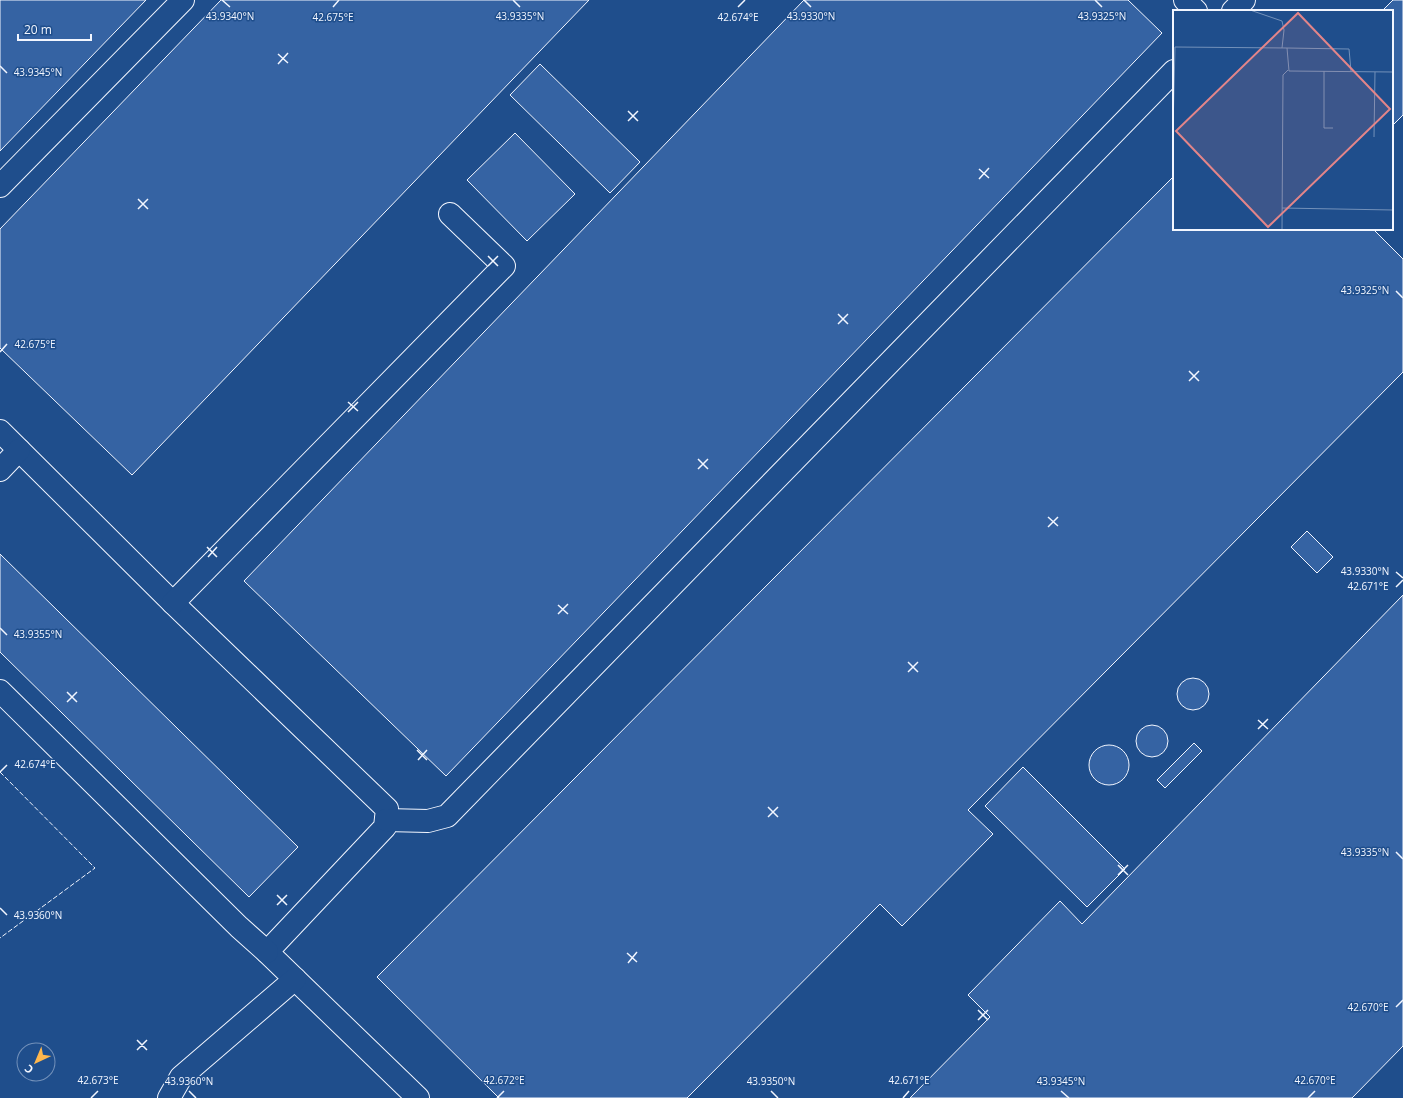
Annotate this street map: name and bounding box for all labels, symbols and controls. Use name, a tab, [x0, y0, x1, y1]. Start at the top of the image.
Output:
text: 43.9340°N	[206, 9, 254, 23]
text: 43.9335°N	[496, 9, 544, 23]
text: 43.9330°N	[787, 9, 835, 23]
text: 43.9325°N	[1078, 9, 1126, 23]
text: 42.675°E	[312, 10, 354, 24]
text: 42.674°E	[717, 10, 759, 24]
inset map	[1173, 10, 1393, 230]
scale bar	[18, 16, 91, 42]
text: 20 m	[24, 21, 52, 38]
text: 43.9345°N	[14, 65, 62, 79]
text: 43.9325°N	[1341, 283, 1389, 297]
text: 42.675°E	[14, 337, 56, 351]
text: 43.9330°N	[1341, 564, 1389, 578]
text: 42.671°E	[1347, 579, 1389, 593]
text: 43.9355°N	[14, 627, 62, 641]
text: 42.674°E	[14, 757, 56, 771]
text: 43.9335°N	[1341, 845, 1389, 859]
text: 43.9360°N	[14, 908, 62, 922]
text: 42.670°E	[1347, 1000, 1389, 1014]
north arrow	[16, 1042, 56, 1082]
text: С	[21, 1062, 36, 1077]
text: 42.673°E	[77, 1073, 119, 1087]
text: 42.672°E	[483, 1073, 525, 1087]
text: 42.671°E	[888, 1073, 930, 1087]
text: 42.670°E	[1294, 1073, 1336, 1087]
text: 43.9360°N	[165, 1074, 213, 1088]
text: 43.9350°N	[747, 1074, 795, 1088]
text: 43.9345°N	[1037, 1074, 1085, 1088]

